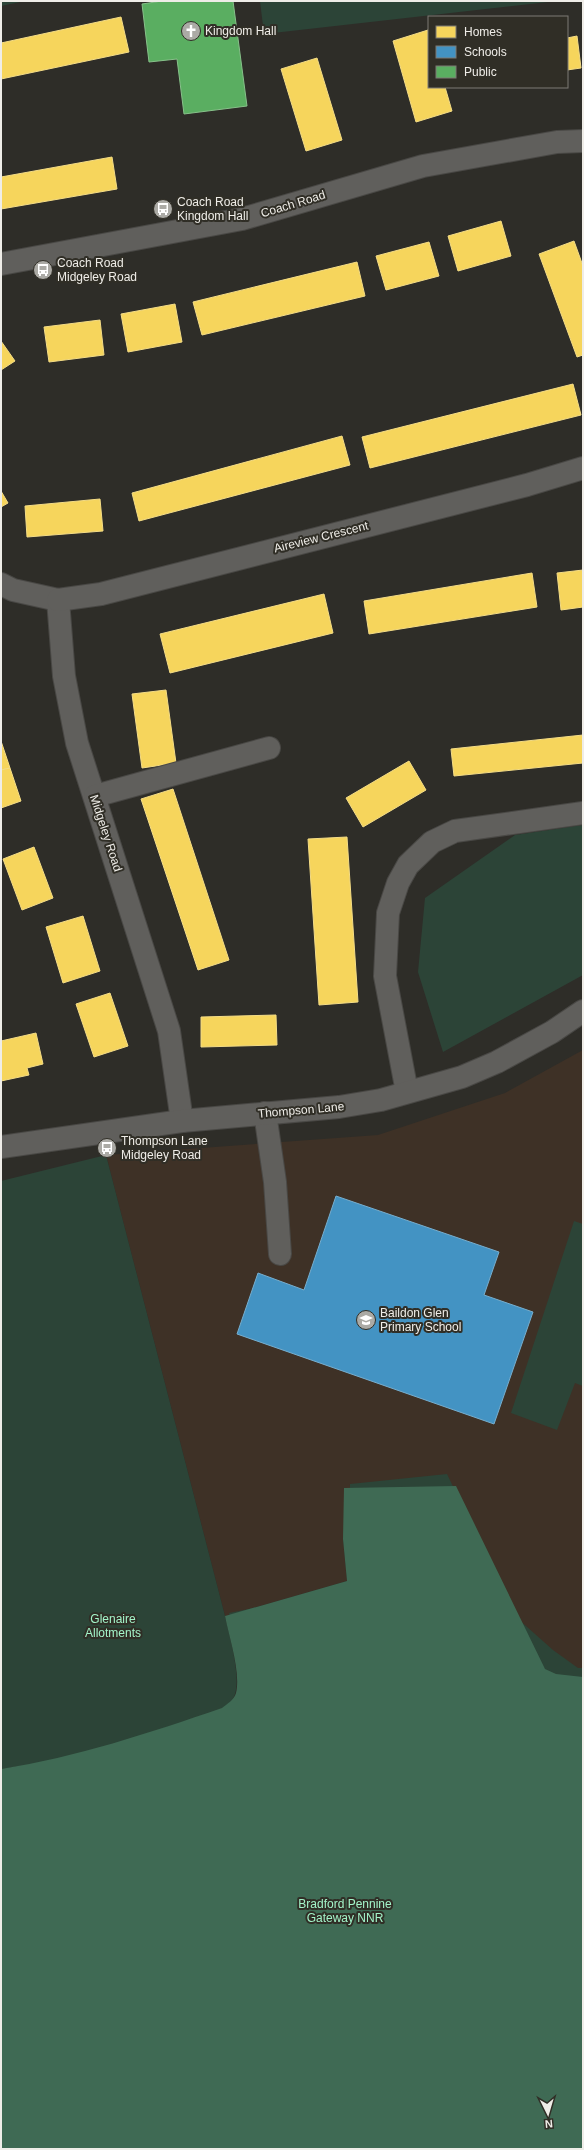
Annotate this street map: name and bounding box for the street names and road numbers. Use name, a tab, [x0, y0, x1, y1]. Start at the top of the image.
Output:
street label: Coach Road	[259, 188, 327, 220]
street label: Aireview Crescent	[272, 518, 370, 555]
street label: Midgeley Road	[87, 793, 125, 873]
street label: Thompson Lane	[257, 1099, 345, 1121]

